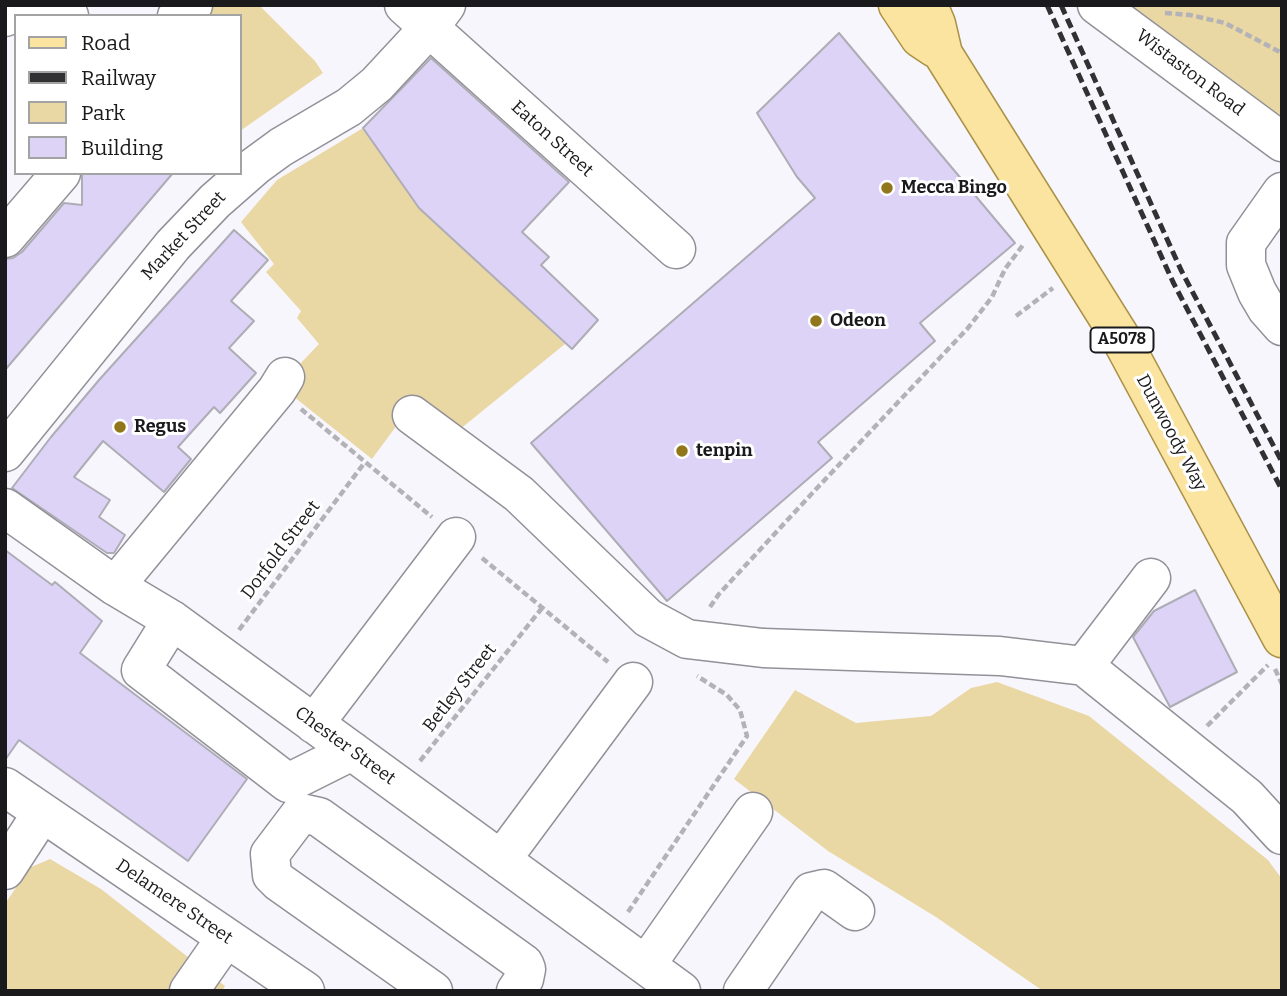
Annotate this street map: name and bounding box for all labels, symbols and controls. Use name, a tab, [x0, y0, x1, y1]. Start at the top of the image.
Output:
legend	[14, 14, 242, 175]
street label: Wistaston Road	[1131, 25, 1249, 121]
text: Road	[81, 30, 130, 56]
text: Railway	[81, 65, 156, 91]
street label: Eaton Street	[506, 96, 598, 182]
text: Park	[81, 100, 125, 126]
text: Building	[81, 135, 163, 161]
place label: Mecca Bingo	[901, 177, 1007, 199]
marker: Mecca Bingo	[879, 180, 895, 196]
street label: Market Street	[137, 187, 231, 285]
place label: Odeon	[830, 310, 886, 332]
marker: Odeon	[808, 313, 824, 329]
road number: A5078	[1090, 328, 1154, 352]
street label: Dunwoody Way	[1131, 371, 1211, 495]
place label: Regus	[134, 416, 186, 438]
marker: Regus	[112, 419, 128, 435]
place label: tenpin	[696, 440, 753, 462]
marker: tenpin	[674, 443, 690, 459]
street label: Dorfold Street	[237, 497, 325, 603]
street label: Betley Street	[419, 640, 501, 736]
street label: Chester Street	[290, 702, 400, 790]
street label: Delamere Street	[111, 855, 237, 949]

